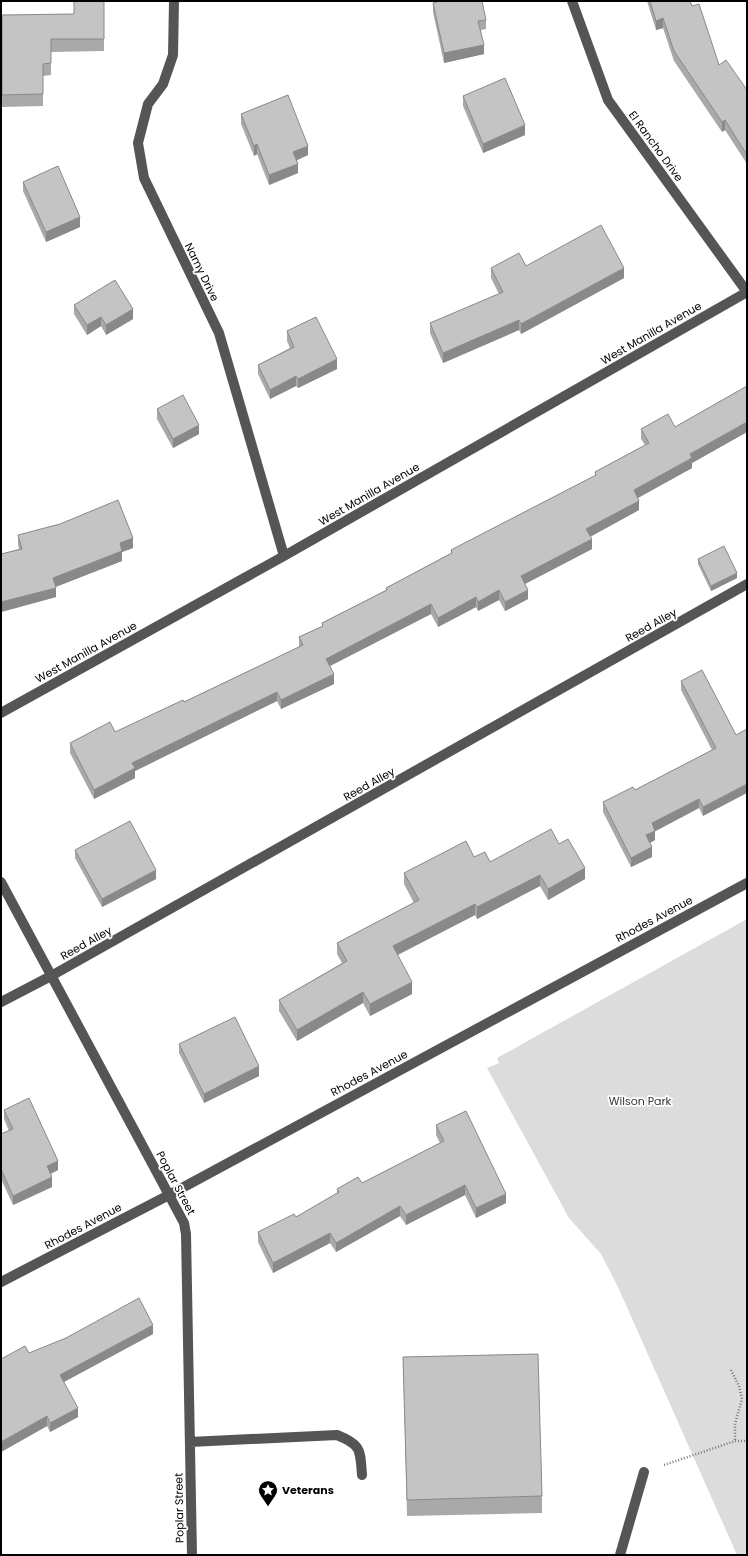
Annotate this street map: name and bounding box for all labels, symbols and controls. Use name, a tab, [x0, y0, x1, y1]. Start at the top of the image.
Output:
street label: El Rancho Drive	[625, 107, 687, 185]
street label: Namy Drive	[181, 240, 223, 304]
street label: West Manilla Avenue	[598, 297, 705, 368]
street label: West Manilla Avenue	[316, 458, 423, 529]
street label: Reed Alley	[622, 604, 680, 646]
street label: West Manilla Avenue	[32, 617, 140, 687]
street label: Reed Alley	[340, 763, 398, 805]
street label: Rhodes Avenue	[613, 892, 695, 946]
street label: Reed Alley	[57, 922, 115, 964]
street label: Rhodes Avenue	[328, 1046, 410, 1100]
park label: Wilson Park	[609, 1093, 672, 1109]
street label: Poplar Street	[152, 1148, 200, 1218]
street label: Rhodes Avenue	[42, 1199, 124, 1253]
street label: Poplar Street	[170, 1473, 188, 1543]
place icon: Veterans	[257, 1479, 279, 1507]
place label: Veterans	[282, 1482, 334, 1498]

